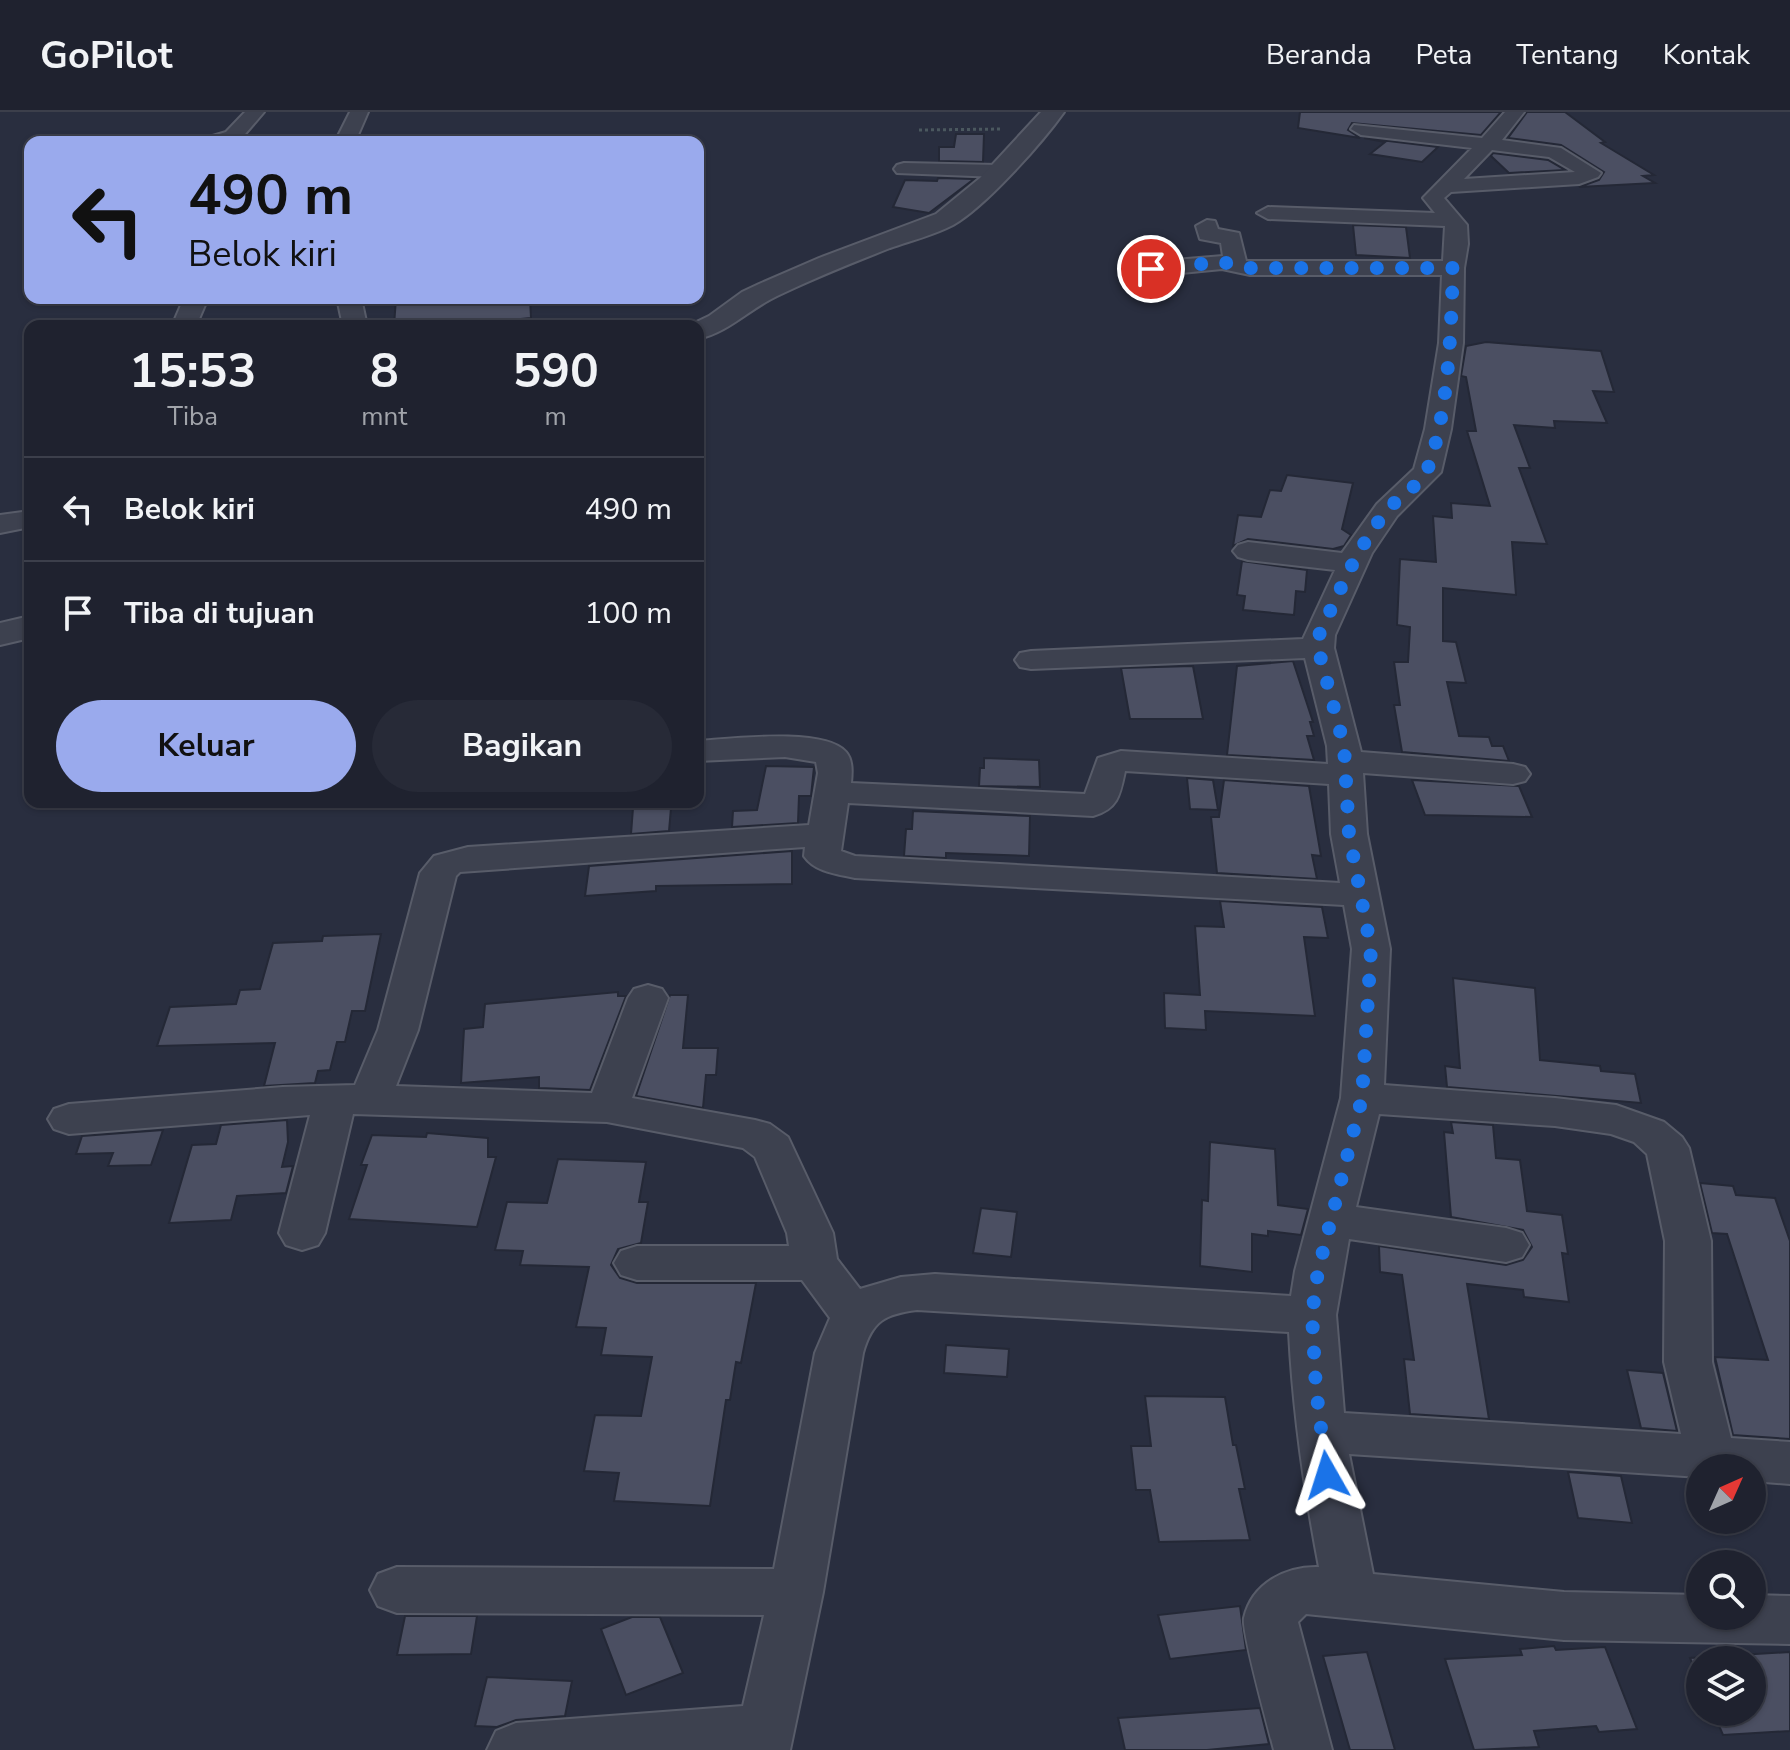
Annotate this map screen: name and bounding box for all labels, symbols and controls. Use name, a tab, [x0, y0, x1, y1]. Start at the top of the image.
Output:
text: GoPilot	[40, 30, 173, 81]
text: Beranda	[1266, 36, 1372, 74]
text: Peta	[1416, 36, 1472, 74]
text: Tentang	[1516, 36, 1619, 74]
text: Kontak	[1663, 36, 1750, 74]
text: 490 m	[188, 157, 353, 234]
icon: left	[56, 168, 160, 272]
text: Belok kiri	[188, 230, 337, 279]
pin	[1117, 235, 1185, 303]
icon: arrive	[1129, 247, 1173, 291]
text: 15:53	[129, 338, 256, 404]
text: 8	[370, 338, 399, 404]
text: 590	[512, 338, 599, 404]
text: Tiba	[167, 399, 218, 434]
text: mnt	[361, 399, 407, 434]
text: m	[545, 399, 567, 434]
icon: left	[56, 487, 100, 531]
text: Belok kiri	[124, 489, 255, 530]
text: 490 m	[585, 489, 672, 530]
icon: arrive	[56, 591, 100, 635]
text: Tiba di tujuan	[124, 593, 315, 634]
text: 100 m	[585, 593, 672, 634]
button: Keluar	[56, 700, 356, 792]
button: Bagikan	[372, 700, 672, 792]
position arrow	[1285, 1433, 1369, 1517]
north arrow	[1686, 1454, 1766, 1534]
map controls	[1686, 1454, 1766, 1726]
button: search	[1686, 1550, 1766, 1630]
button: layers	[1686, 1646, 1766, 1726]

